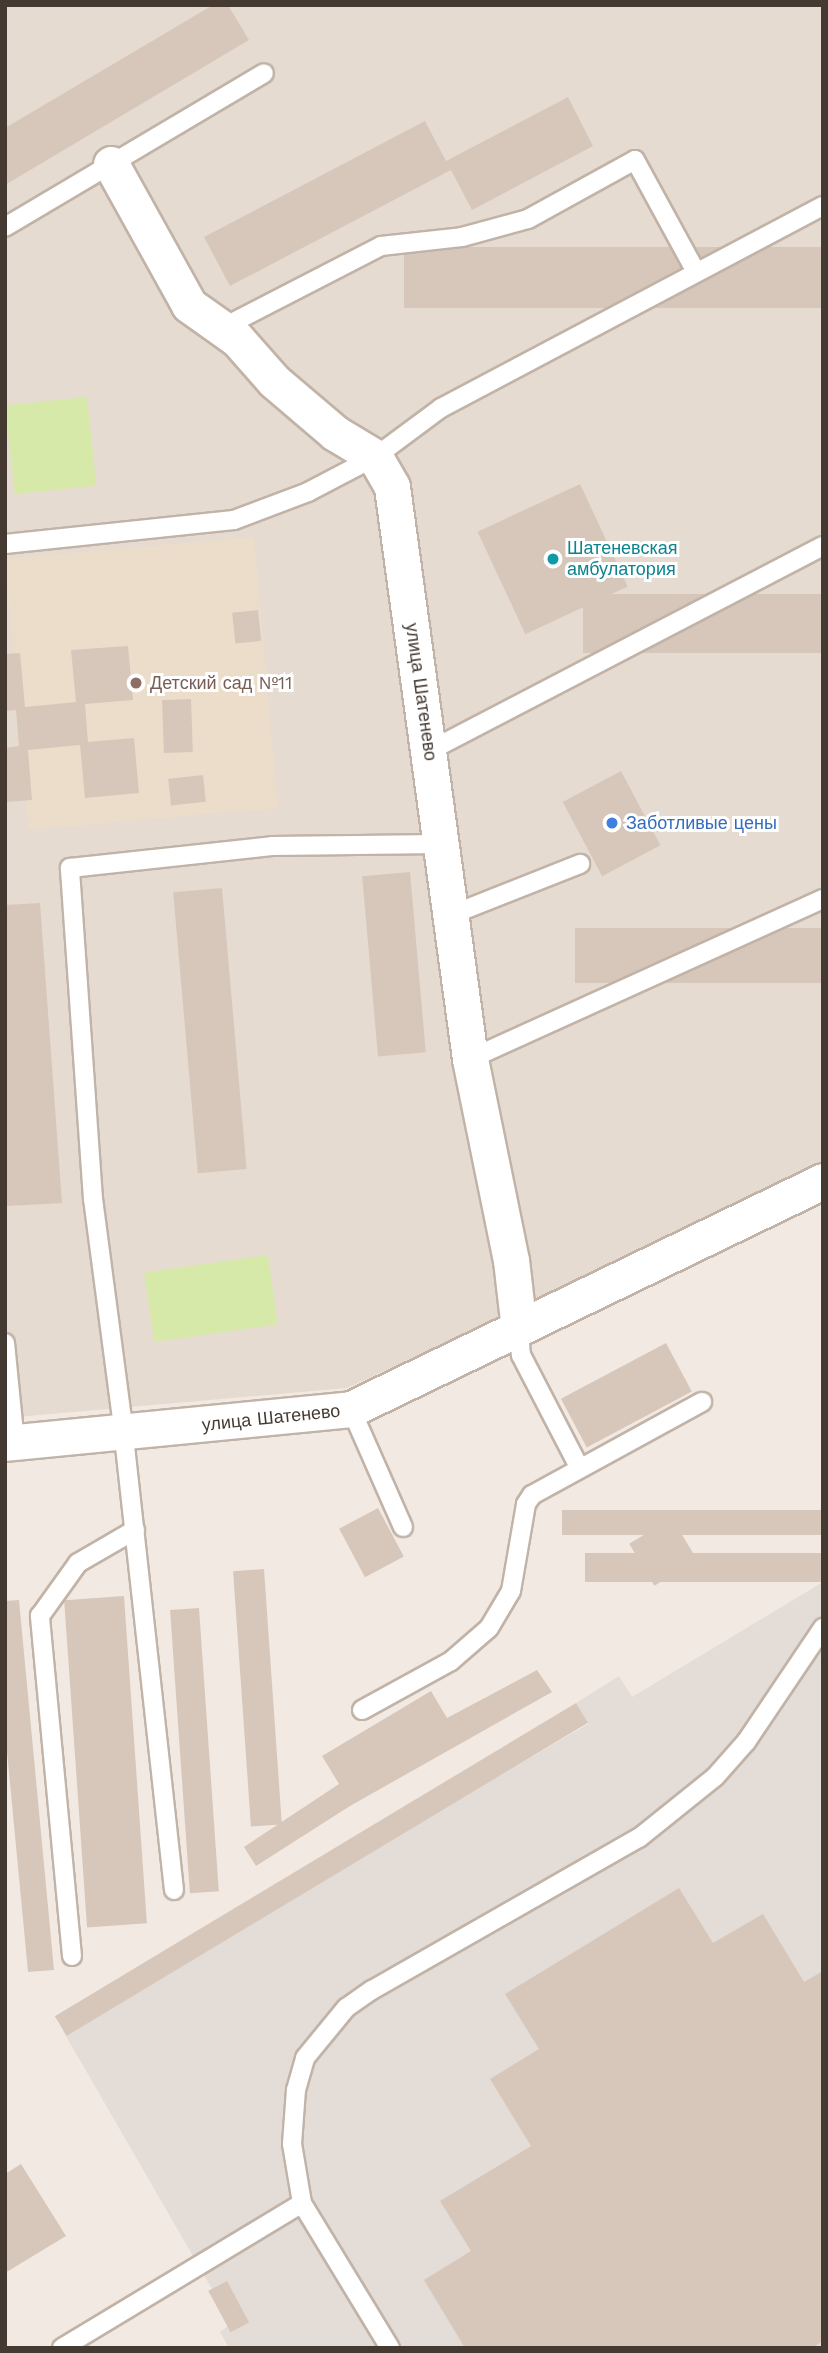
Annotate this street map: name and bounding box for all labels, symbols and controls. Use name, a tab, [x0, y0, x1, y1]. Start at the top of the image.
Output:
place label: Шатеневская амбулатория	[567, 538, 678, 580]
marker: Шатеневская амбулатория	[545, 551, 561, 567]
street label: улица Шатенево	[401, 622, 441, 762]
place label: Детский сад №11	[150, 672, 292, 694]
marker: Детский сад №11	[128, 675, 144, 691]
place label: Заботливые цены	[626, 812, 777, 834]
marker: Заботливые цены	[604, 815, 620, 831]
street label: улица Шатенево	[201, 1400, 341, 1436]

